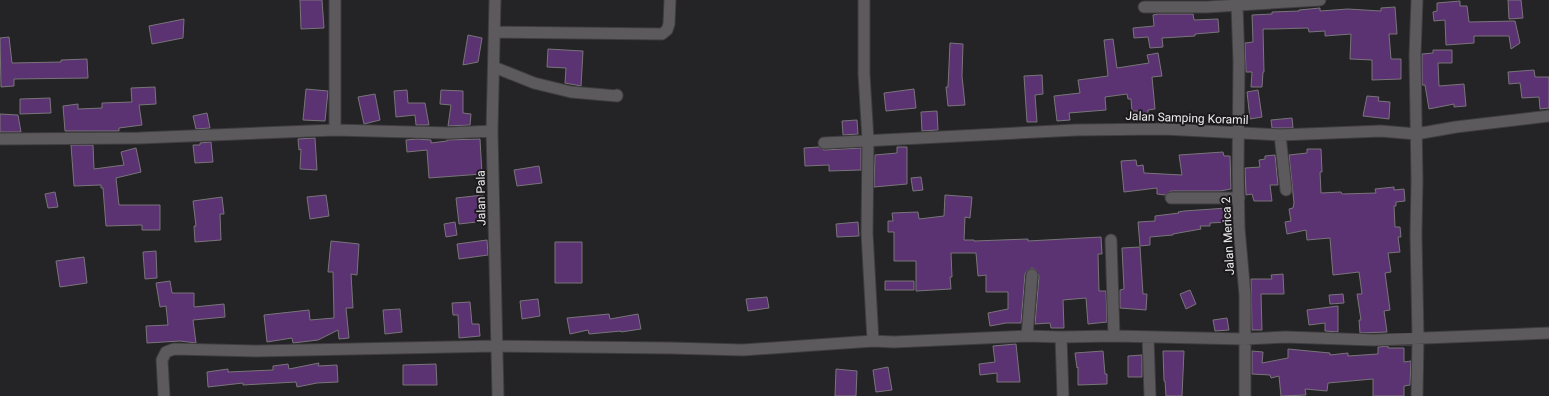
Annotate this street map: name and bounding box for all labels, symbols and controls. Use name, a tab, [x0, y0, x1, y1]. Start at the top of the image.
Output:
street label: Jalan Samping Koramil	[1125, 109, 1249, 127]
street label: Jalan Pala	[474, 170, 488, 226]
street label: Jalan Merica 2	[1219, 196, 1237, 276]

